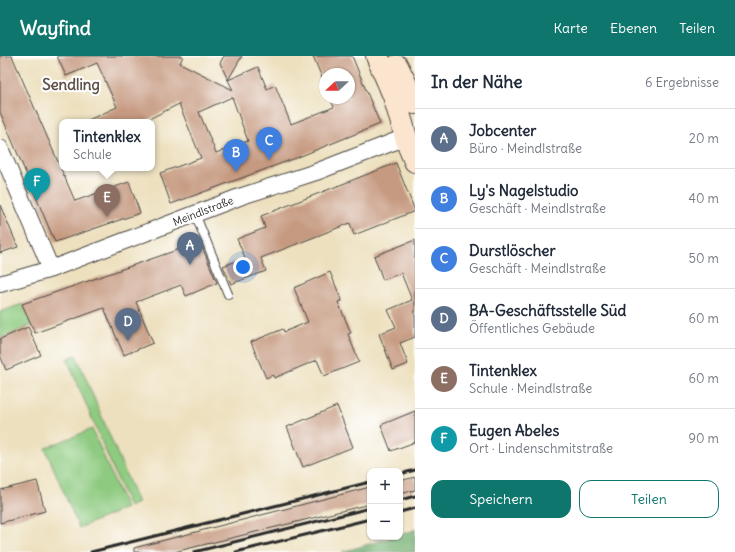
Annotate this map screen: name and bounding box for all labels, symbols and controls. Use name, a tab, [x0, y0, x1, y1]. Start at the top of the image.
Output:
text: Wayfind	[20, 16, 91, 40]
text: Karte	[554, 19, 588, 37]
text: Ebenen	[610, 19, 657, 37]
text: Teilen	[679, 19, 715, 37]
north arrow	[319, 68, 355, 104]
text: In der Nähe	[431, 71, 523, 93]
text: 6 Ergebnisse	[645, 74, 719, 91]
district label: Sendling	[42, 75, 100, 95]
popup	[59, 119, 155, 171]
text: Jobcenter	[469, 121, 536, 140]
text: Tintenklex	[73, 127, 141, 146]
pin: C	[256, 127, 282, 160]
text: A	[440, 130, 448, 147]
text: 20 m	[689, 130, 719, 147]
pin: B	[223, 139, 249, 172]
text: Büro · Meindlstraße	[469, 140, 582, 157]
text: Schule	[73, 146, 112, 163]
pin: F	[24, 168, 50, 201]
text: Ly's Nagelstudio	[469, 181, 579, 200]
pin: E	[94, 184, 120, 217]
text: B	[440, 190, 448, 207]
text: 40 m	[688, 190, 719, 207]
street label: Meindlstraße	[171, 193, 235, 229]
text: Geschäft · Meindlstraße	[469, 200, 606, 217]
pin: A	[177, 232, 203, 265]
text: Durstlöscher	[469, 241, 556, 260]
text: C	[440, 250, 448, 267]
text: 50 m	[688, 250, 719, 267]
your location	[233, 257, 253, 277]
text: Geschäft · Meindlstraße	[469, 260, 606, 277]
text: BA-Geschäftsstelle Süd	[469, 301, 626, 320]
pin: D	[115, 308, 141, 341]
text: D	[439, 310, 449, 327]
text: 60 m	[688, 310, 719, 327]
text: Öffentliches Gebäude	[469, 320, 595, 337]
text: Tintenklex	[469, 361, 537, 380]
text: E	[440, 370, 448, 387]
text: 60 m	[688, 370, 719, 387]
text: Schule · Meindlstraße	[469, 380, 592, 397]
text: Eugen Abeles	[469, 421, 559, 440]
text: F	[440, 430, 448, 447]
text: 90 m	[688, 430, 719, 447]
text: Ort · Lindenschmitstraße	[469, 440, 613, 457]
map controls	[367, 468, 403, 540]
button: +	[367, 468, 403, 504]
button: Speichern	[431, 480, 571, 518]
button: Teilen	[579, 480, 719, 518]
button: −	[367, 504, 403, 540]

